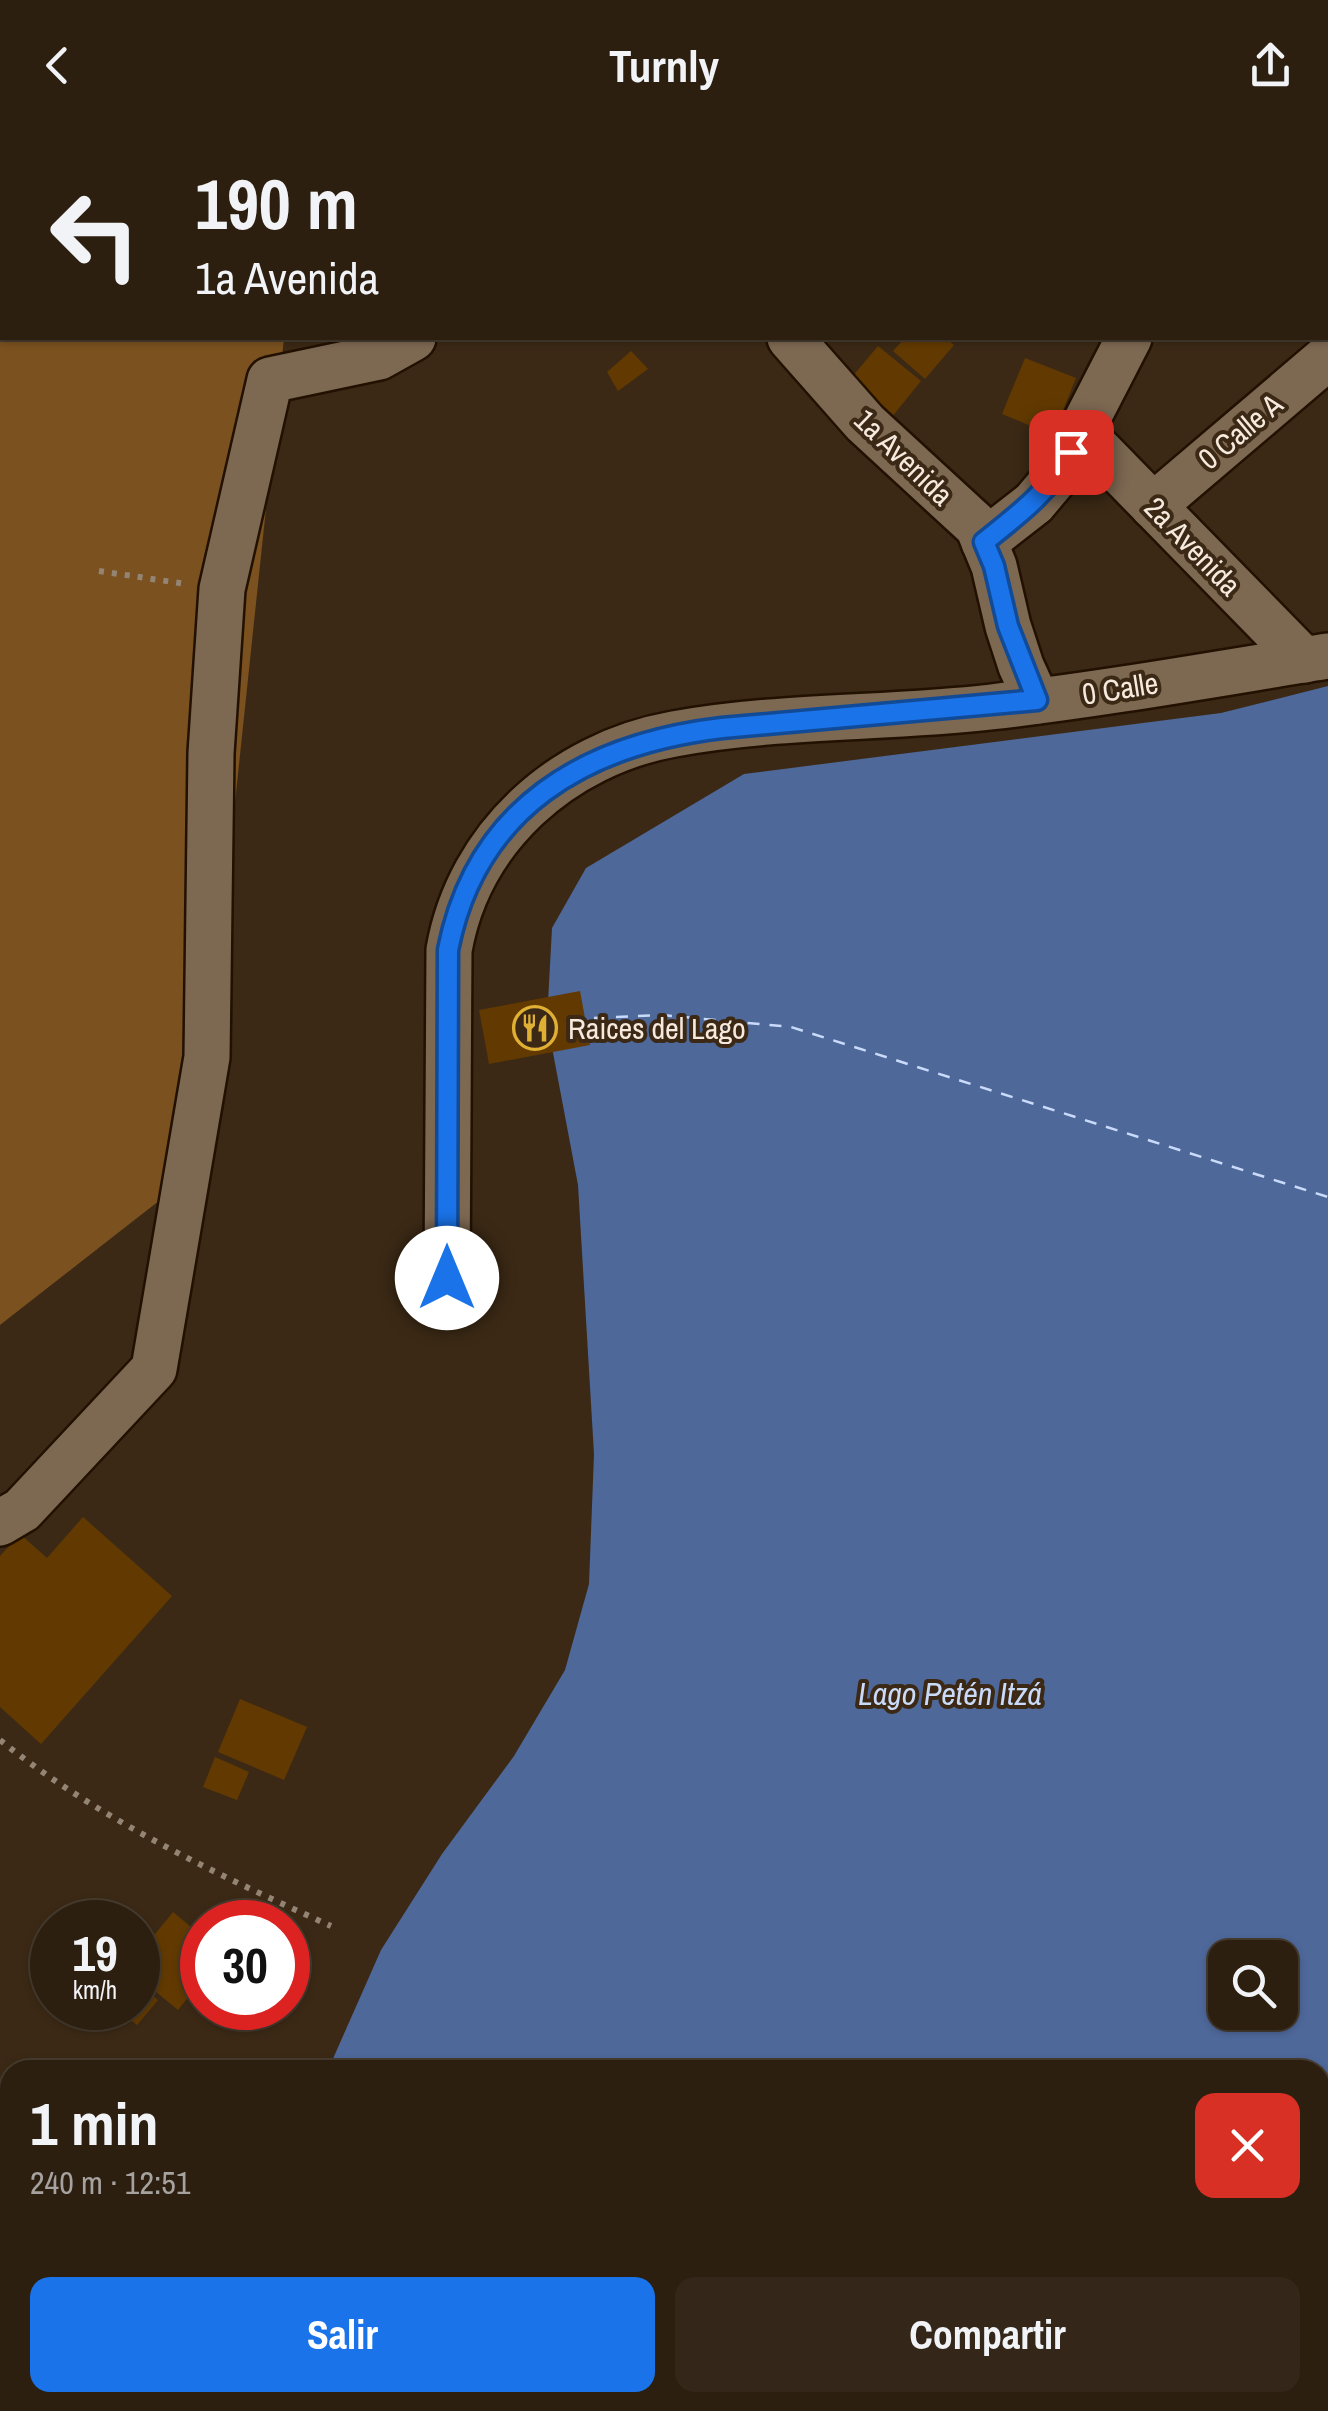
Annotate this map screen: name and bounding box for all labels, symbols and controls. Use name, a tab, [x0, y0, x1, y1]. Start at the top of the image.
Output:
text: Turnly	[609, 35, 719, 96]
icon: back	[30, 38, 85, 93]
icon: share	[1243, 38, 1298, 93]
text: 190 m	[195, 157, 358, 251]
icon: left	[30, 170, 160, 300]
text: 1a Avenida	[195, 247, 379, 308]
street label: 0 Calle A	[1189, 384, 1291, 478]
street label: 1a Avenida	[846, 400, 962, 514]
pin	[1029, 410, 1114, 495]
icon: arrive	[1044, 425, 1099, 480]
street label: 2a Avenida	[1136, 488, 1250, 604]
street label: 0 Calle	[1079, 662, 1161, 714]
restaurant icon: Raices del Lago	[512, 1005, 558, 1051]
place label: Raices del Lago	[568, 1008, 746, 1048]
position arrow	[395, 1226, 499, 1330]
water label: Lago Petén Itzá	[858, 1672, 1042, 1715]
speed limit sign: 30	[180, 1900, 310, 2030]
text: 19	[72, 1919, 118, 1987]
map controls	[1208, 1940, 1298, 2030]
button: search	[1208, 1940, 1298, 2030]
text: km/h	[73, 1973, 117, 2007]
text: 1 min	[30, 2083, 159, 2164]
button: close	[1195, 2093, 1300, 2198]
text: 240 m · 12:51	[30, 2161, 190, 2204]
button: Salir	[30, 2277, 655, 2392]
button: Compartir	[675, 2277, 1300, 2392]

